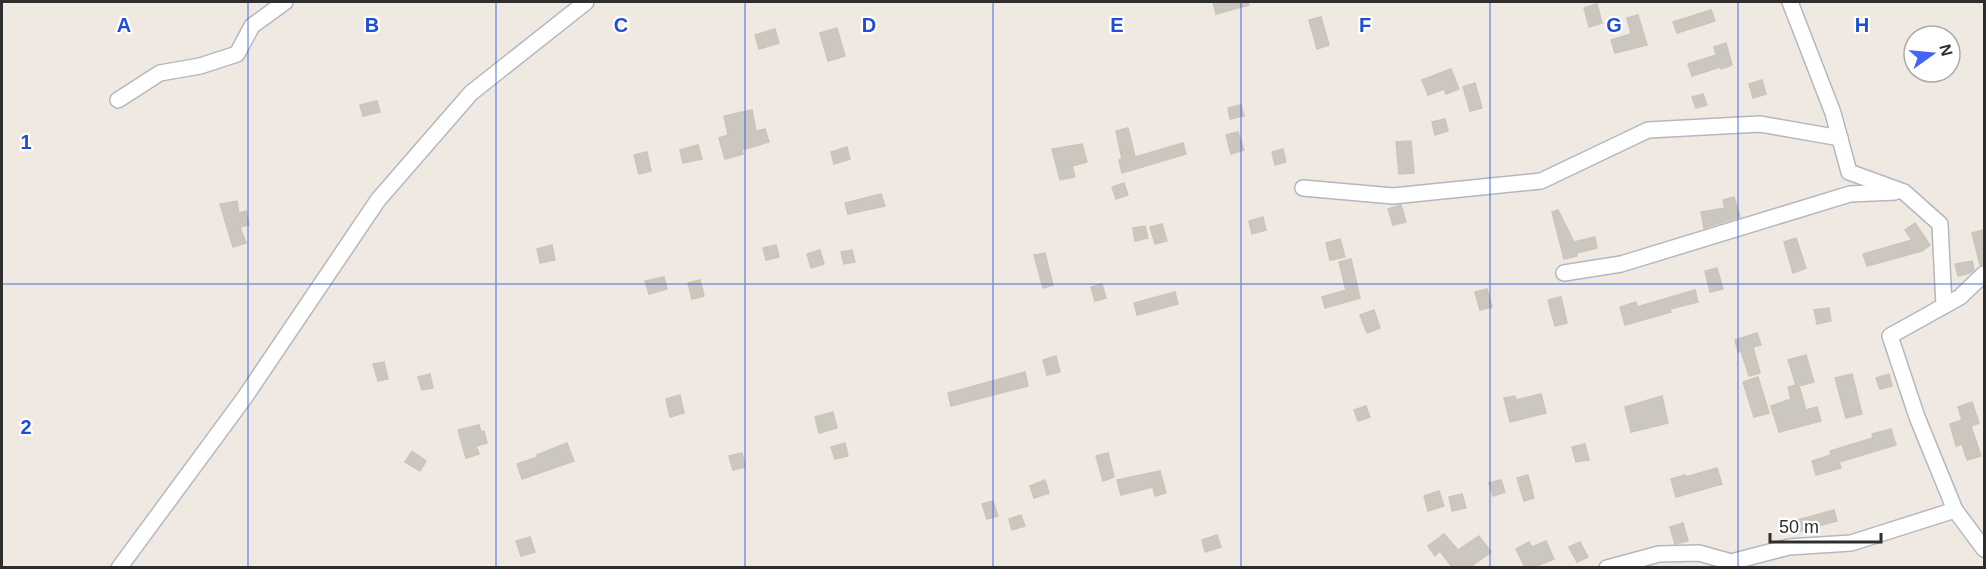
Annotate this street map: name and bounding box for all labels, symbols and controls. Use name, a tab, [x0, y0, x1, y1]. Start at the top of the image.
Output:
text: A	[117, 14, 131, 36]
text: B	[365, 14, 379, 36]
text: C	[614, 14, 628, 36]
text: D	[862, 14, 876, 36]
text: E	[1110, 14, 1124, 36]
text: F	[1359, 14, 1371, 36]
text: G	[1606, 14, 1622, 36]
text: H	[1855, 14, 1869, 36]
north arrow	[1902, 24, 1962, 84]
text: N	[1936, 42, 1956, 58]
text: 1	[20, 131, 32, 153]
text: 2	[20, 416, 32, 438]
scale bar	[1770, 506, 1881, 544]
text: 50 m	[1779, 517, 1819, 537]

